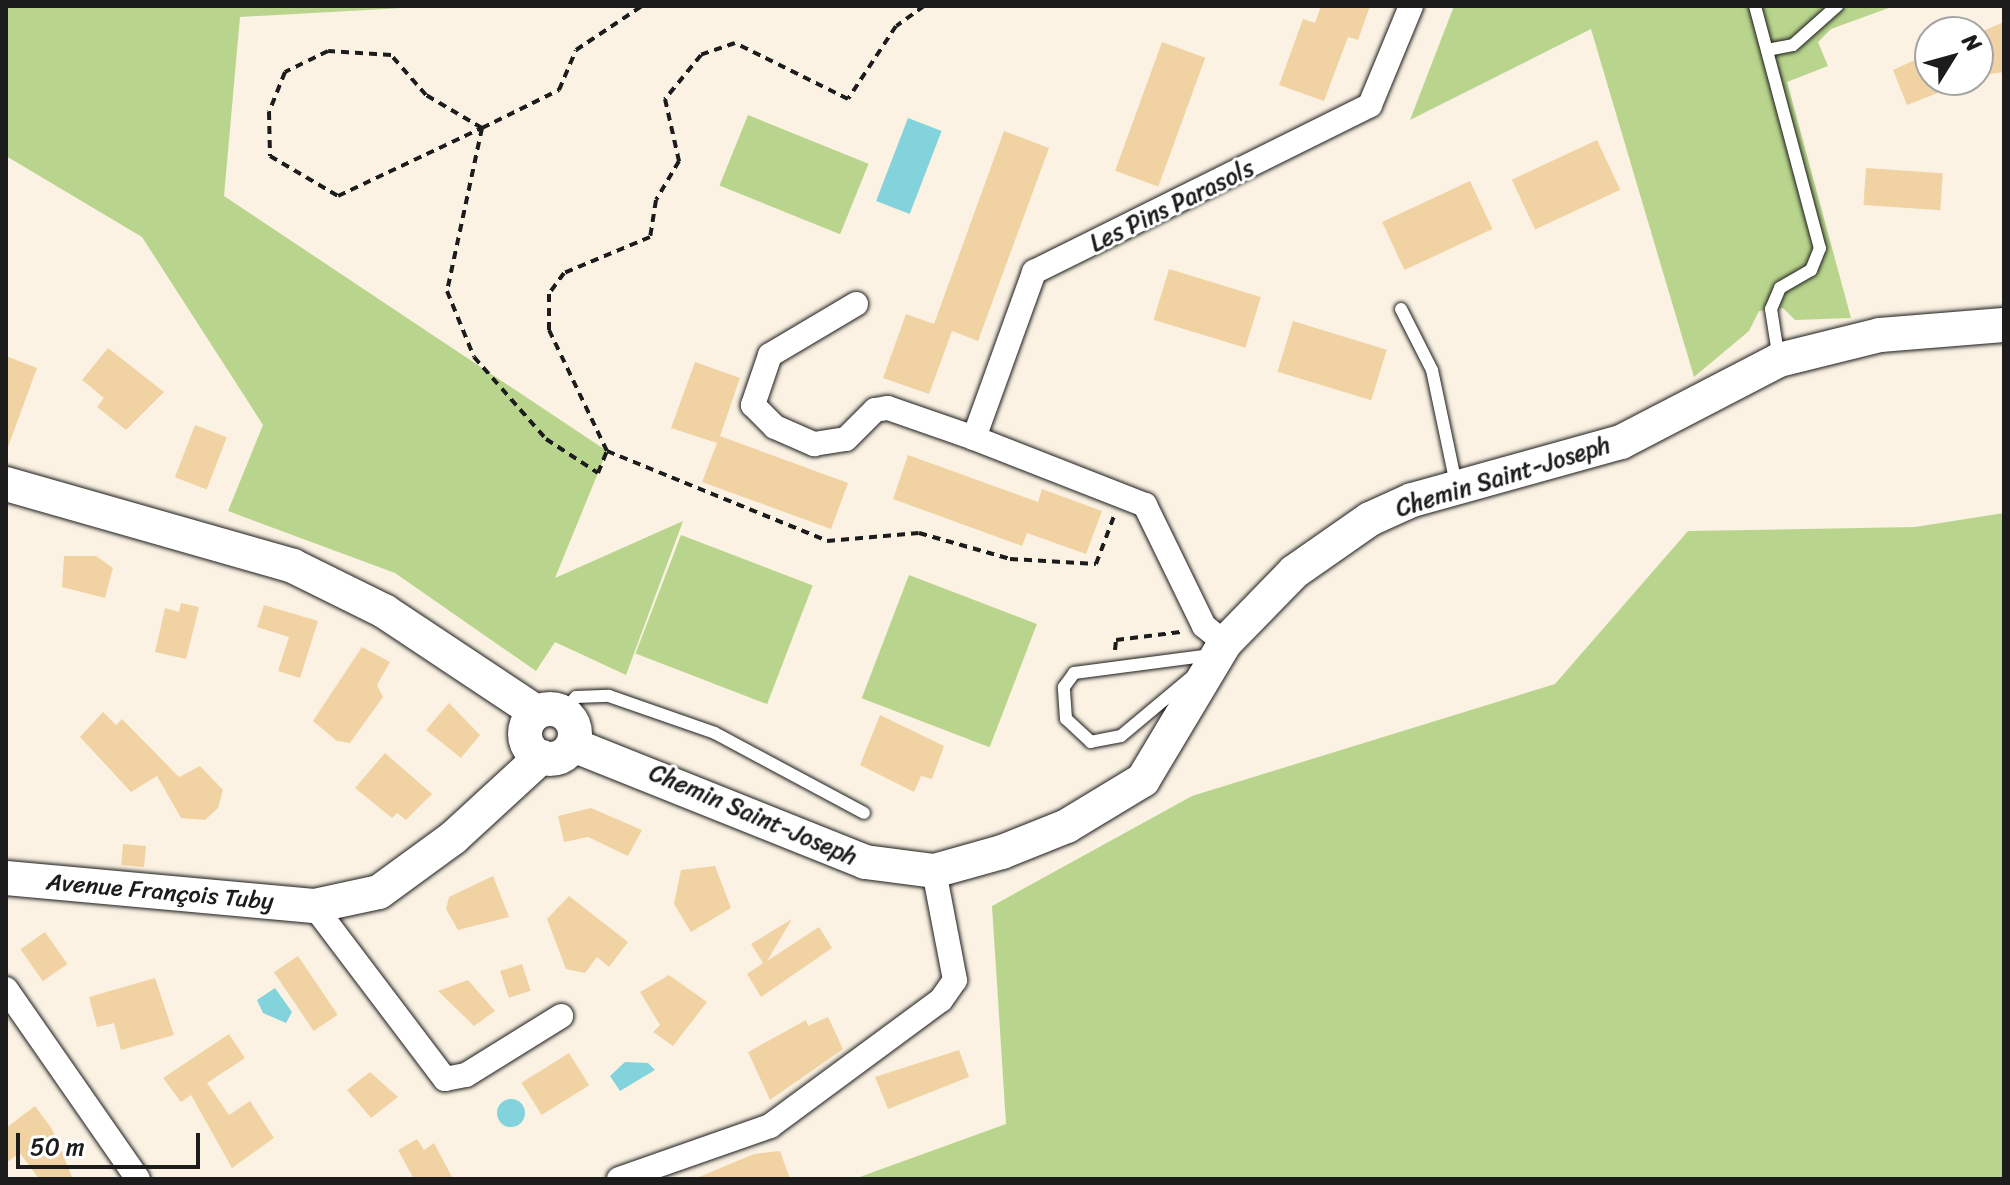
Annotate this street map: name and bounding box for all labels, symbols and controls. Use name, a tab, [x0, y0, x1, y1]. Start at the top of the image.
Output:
north arrow	[1914, 16, 1994, 96]
text: N	[1952, 25, 1992, 60]
street label: Les Pins Parasols	[1084, 153, 1260, 259]
street label: Chemin Saint-Joseph	[1392, 431, 1614, 523]
street label: Chemin Saint-Joseph	[645, 758, 861, 872]
street label: Avenue François Tuby	[46, 868, 274, 916]
scale bar	[20, 1117, 204, 1167]
text: 50 m	[30, 1126, 85, 1168]

